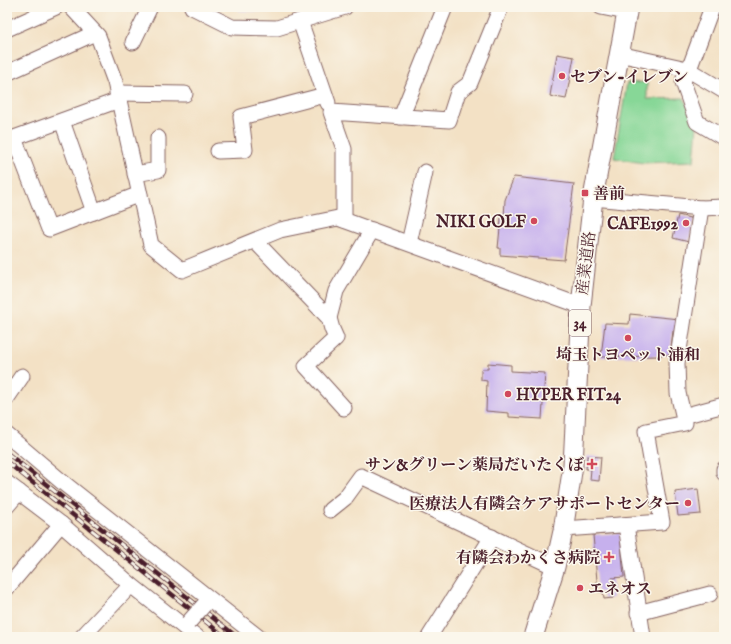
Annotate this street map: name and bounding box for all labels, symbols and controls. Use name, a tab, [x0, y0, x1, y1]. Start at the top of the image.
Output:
place label: セブン-イレブン	[570, 68, 688, 88]
marker: セブン-イレブン	[557, 71, 567, 81]
place label: 善前	[593, 185, 625, 205]
marker: 善前	[580, 188, 590, 198]
place label: NIKI GOLF	[435, 213, 527, 233]
place label: CAFE1992	[607, 215, 678, 235]
marker: NIKI GOLF	[529, 216, 539, 226]
marker: CAFE1992	[681, 218, 691, 228]
street label: 産業道路	[573, 230, 601, 296]
road number: 34	[569, 310, 591, 336]
marker: 埼玉トヨペット浦和	[623, 333, 633, 343]
place label: 埼玉トヨペット浦和	[556, 346, 700, 366]
place label: HYPER FIT24	[516, 386, 622, 406]
marker: HYPER FIT24	[503, 389, 513, 399]
place label: サン&グリーン薬局だいたくぼ	[365, 456, 584, 476]
marker: サン&グリーン薬局だいたくぼ	[587, 459, 597, 469]
place label: 医療法人有隣会ケアサポートセンター	[409, 495, 680, 515]
marker: 医療法人有隣会ケアサポートセンター	[683, 498, 693, 508]
place label: 有隣会わかくさ病院	[456, 549, 600, 569]
marker: 有隣会わかくさ病院	[603, 551, 615, 563]
place label: エネオス	[588, 580, 652, 600]
marker: エネオス	[575, 583, 585, 593]

